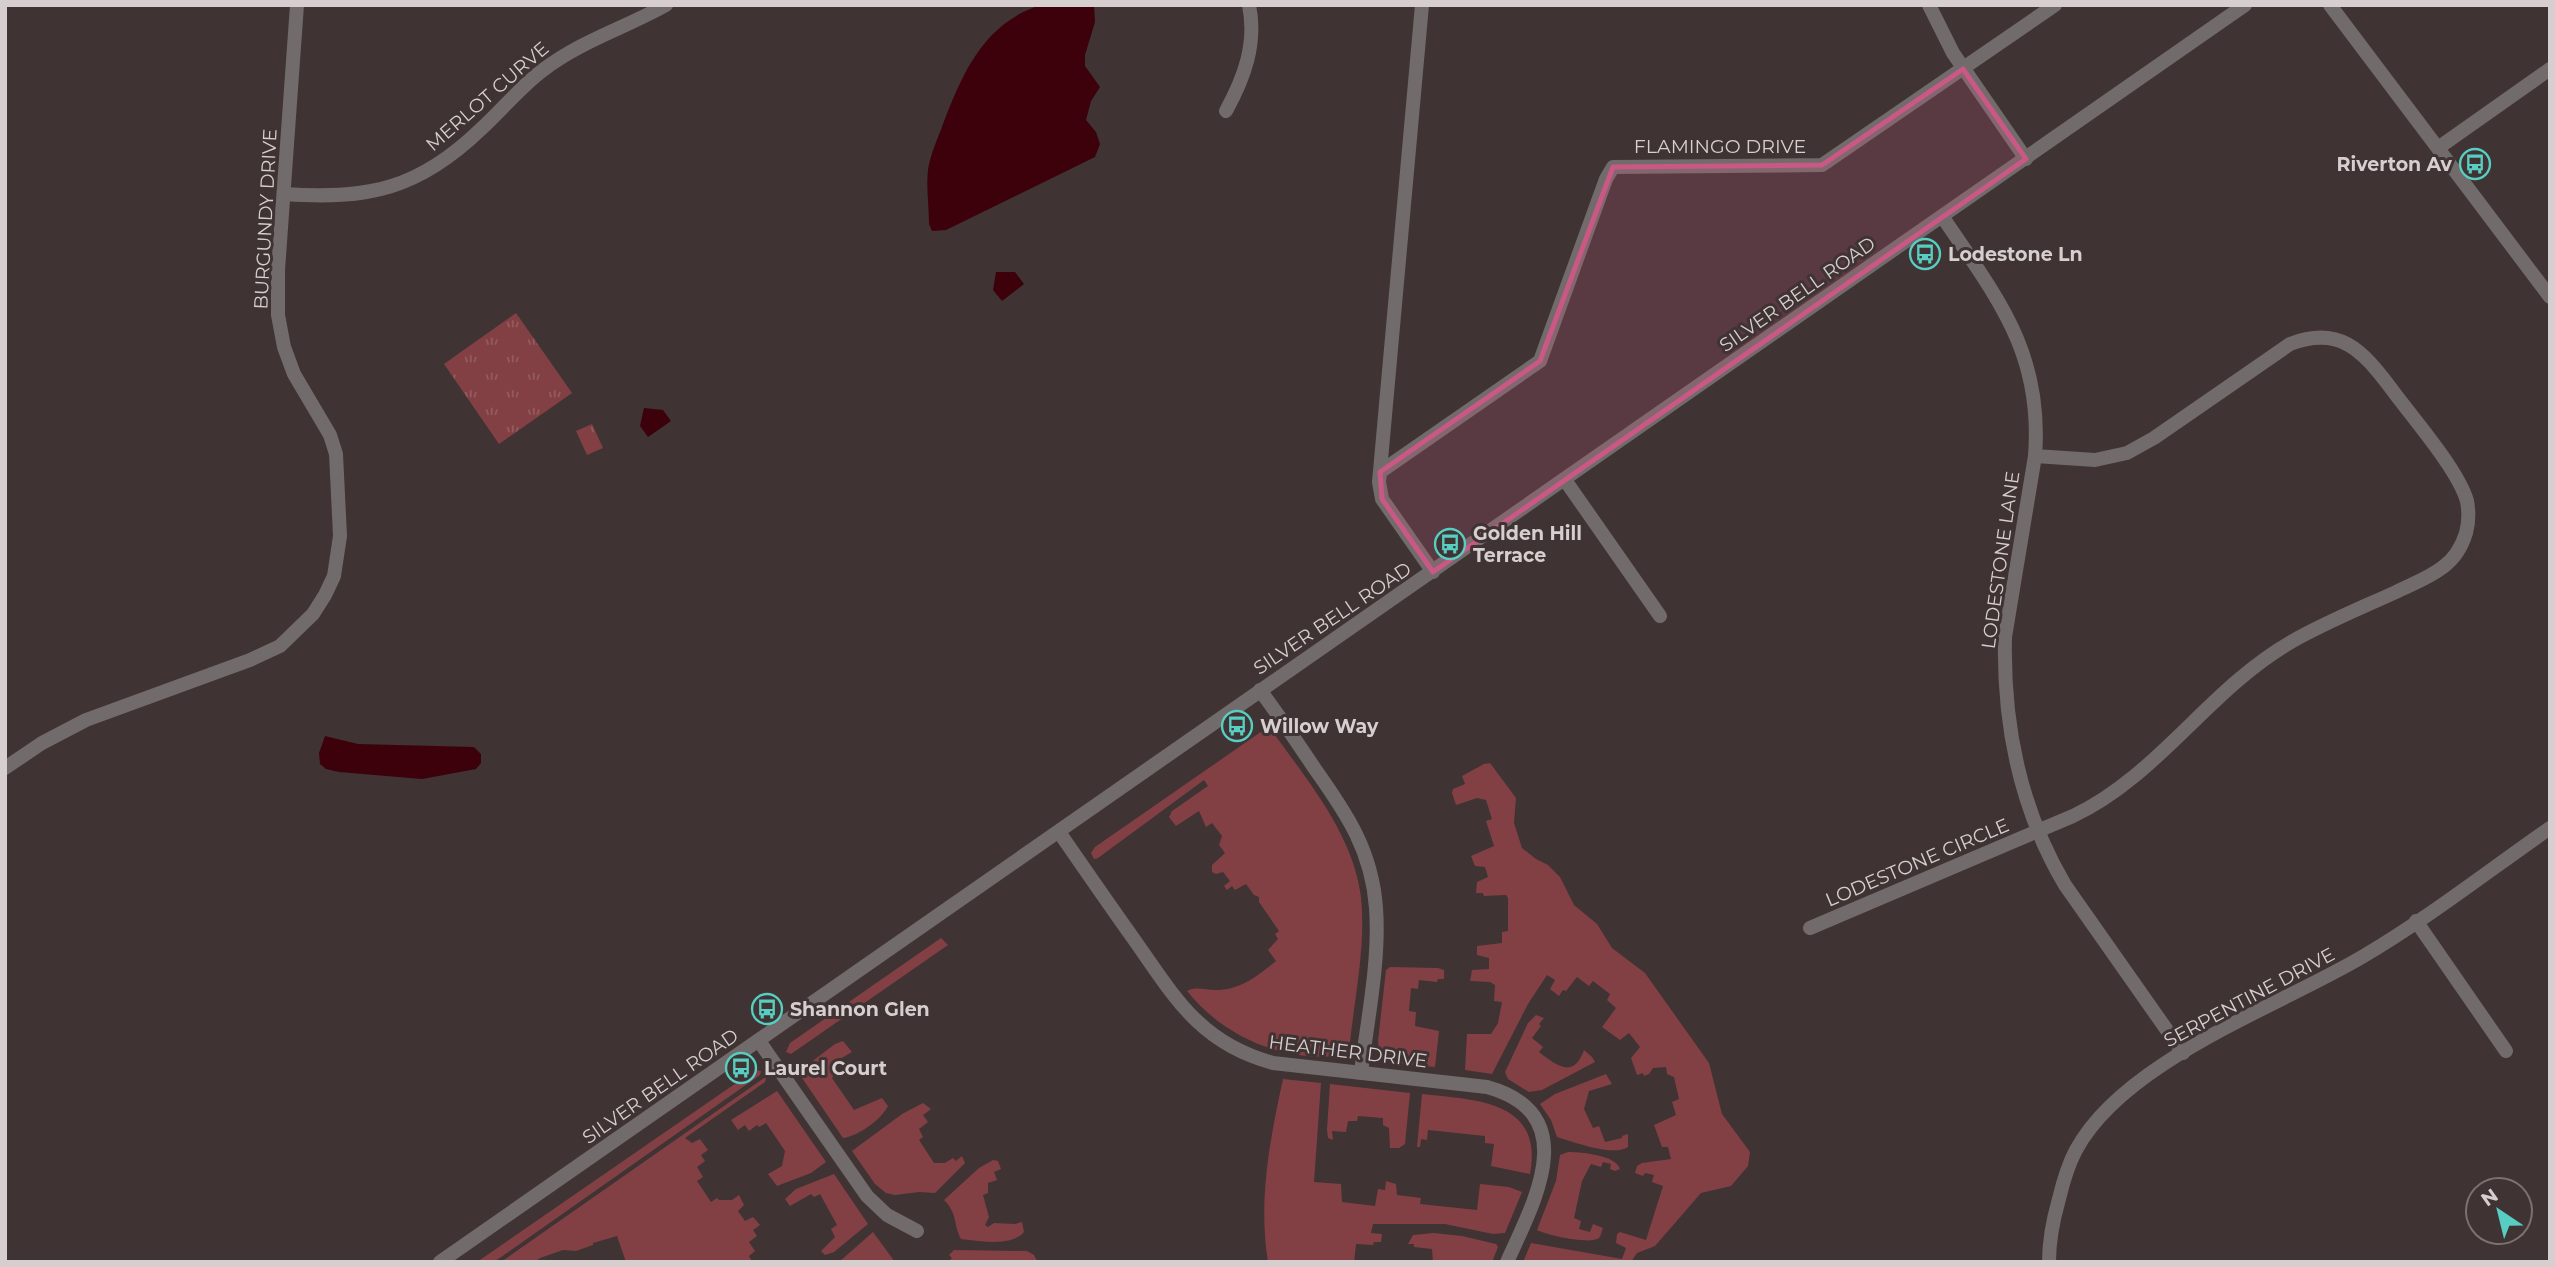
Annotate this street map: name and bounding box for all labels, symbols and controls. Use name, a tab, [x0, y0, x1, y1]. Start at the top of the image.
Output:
street label: MERLOT CURVE	[421, 37, 553, 156]
street label: BURGUNDY DRIVE	[249, 128, 282, 310]
street label: FLAMINGO DRIVE	[1634, 135, 1806, 158]
bus stop icon: Riverton Av	[2458, 147, 2492, 181]
place label: Riverton Av	[2336, 153, 2453, 176]
street label: SILVER BELL ROAD	[1715, 232, 1880, 357]
bus stop icon: Lodestone Ln	[1908, 237, 1942, 271]
place label: Lodestone Ln	[1948, 243, 2083, 266]
street label: LODESTONE LANE	[1977, 470, 2024, 651]
place label: Golden Hill Terrace	[1473, 522, 1582, 567]
bus stop icon: Golden Hill Terrace	[1433, 527, 1467, 561]
street label: SILVER BELL ROAD	[1249, 557, 1415, 680]
bus stop icon: Willow Way	[1220, 709, 1254, 743]
place label: Willow Way	[1260, 715, 1379, 738]
street label: LODESTONE CIRCLE	[1822, 813, 2012, 912]
street label: SERPENTINE DRIVE	[2160, 943, 2339, 1052]
bus stop icon: Shannon Glen	[750, 992, 784, 1026]
place label: Shannon Glen	[790, 998, 930, 1021]
street label: SILVER BELL ROAD	[578, 1024, 743, 1149]
street label: HEATHER DRIVE	[1267, 1030, 1428, 1073]
bus stop icon: Laurel Court	[724, 1051, 758, 1085]
place label: Laurel Court	[764, 1057, 887, 1080]
north arrow	[2464, 1176, 2534, 1246]
text: N	[2477, 1184, 2502, 1211]

